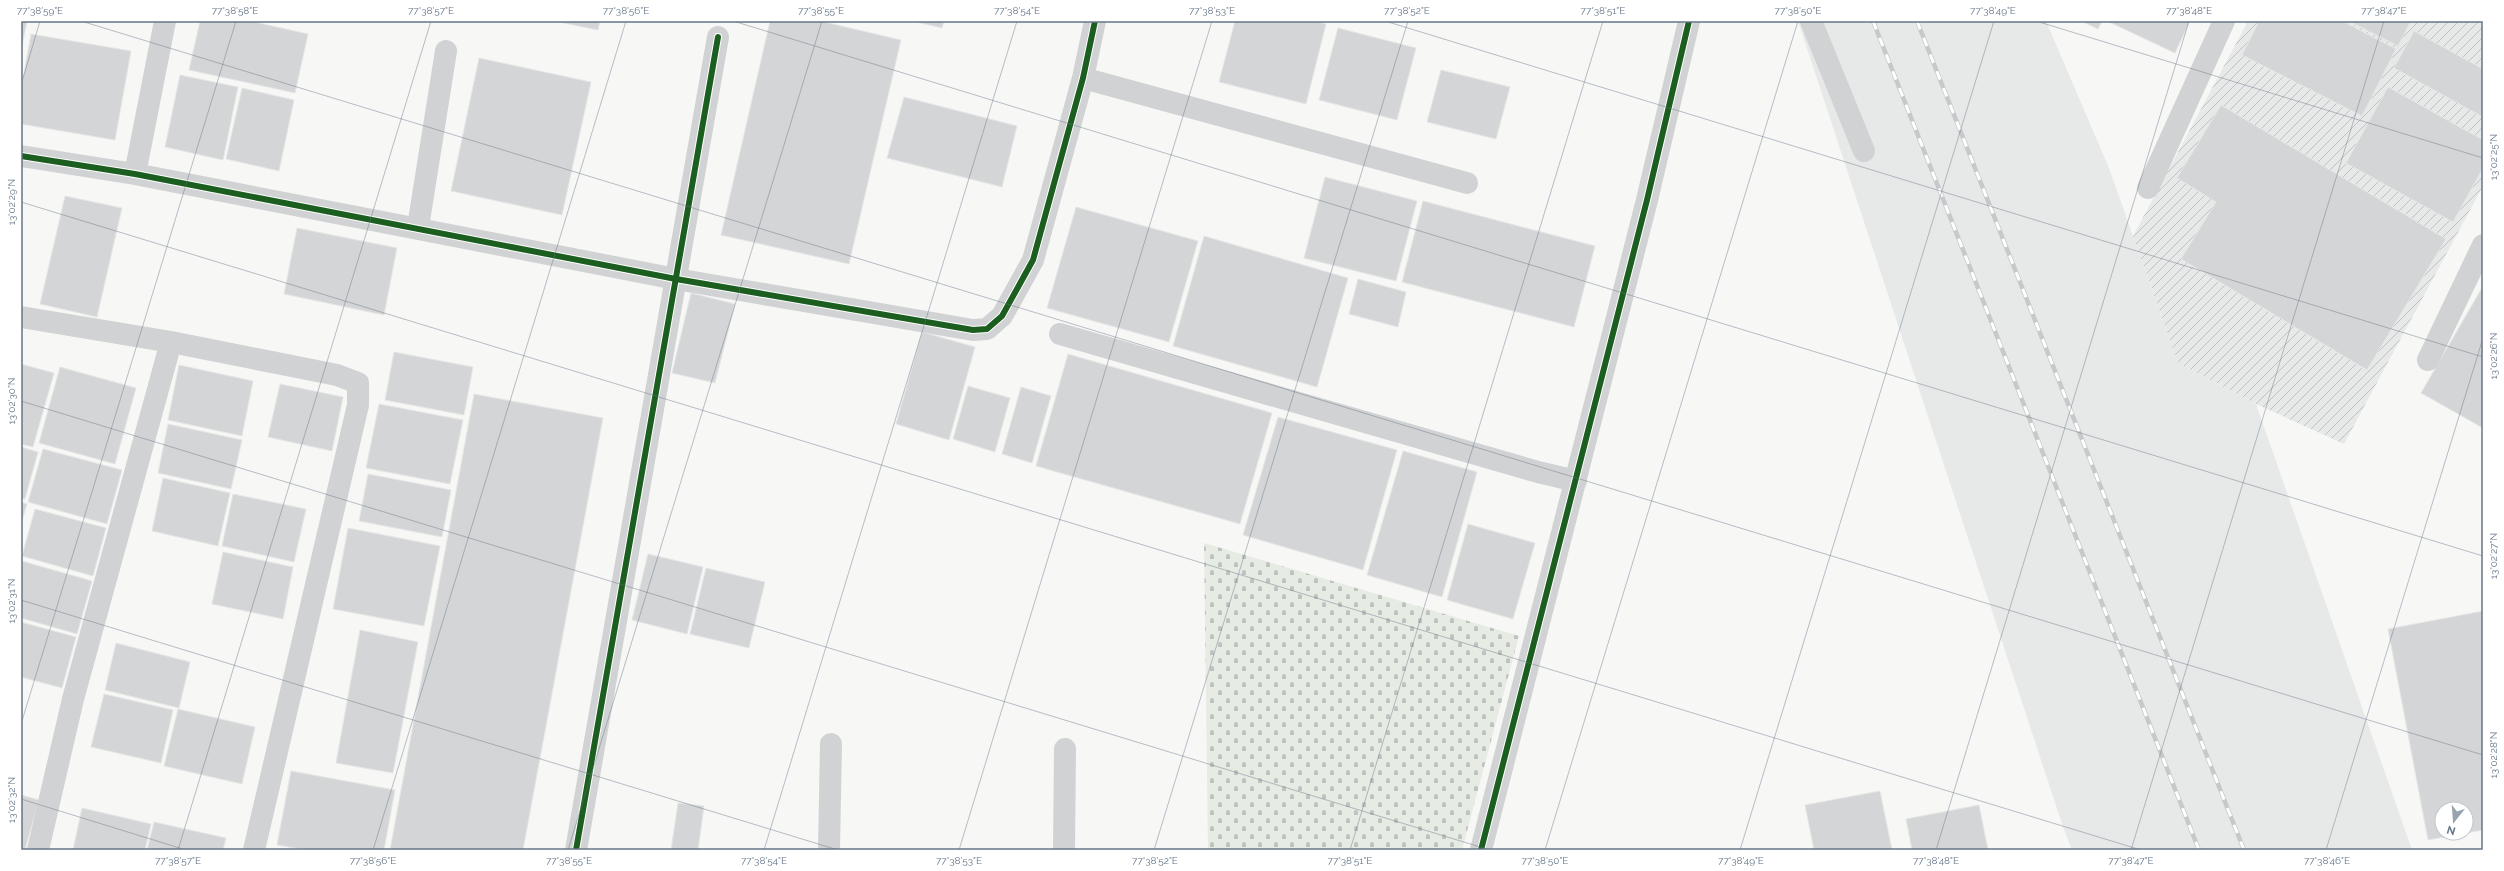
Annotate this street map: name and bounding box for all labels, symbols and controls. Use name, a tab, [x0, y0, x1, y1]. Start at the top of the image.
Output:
text: 77°38'59"E	[17, 5, 63, 16]
text: 77°38'58"E	[212, 5, 258, 16]
text: 77°38'57"E	[408, 5, 454, 16]
text: 77°38'56"E	[603, 5, 649, 16]
text: 77°38'55"E	[798, 5, 844, 16]
text: 77°38'54"E	[994, 5, 1040, 16]
text: 77°38'53"E	[1189, 5, 1235, 16]
text: 77°38'52"E	[1384, 5, 1430, 16]
text: 77°38'51"E	[1581, 5, 1625, 16]
text: 77°38'50"E	[1775, 5, 1821, 16]
text: 77°38'49"E	[1970, 5, 2016, 16]
text: 77°38'48"E	[2166, 5, 2212, 16]
text: 77°38'47"E	[2361, 5, 2407, 16]
text: 13°02'25"N	[2488, 134, 2499, 180]
text: 13°02'29"N	[6, 179, 17, 225]
text: 13°02'26"N	[2488, 332, 2499, 380]
text: 13°02'30"N	[6, 377, 17, 425]
text: 13°02'27"N	[2488, 533, 2499, 579]
text: 13°02'31"N	[6, 578, 17, 624]
text: 13°02'28"N	[2488, 732, 2499, 778]
text: 13°02'32"N	[6, 777, 17, 823]
north arrow	[2434, 801, 2474, 841]
text: N	[2445, 823, 2457, 838]
text: 77°38'57"E	[155, 855, 201, 866]
text: 77°38'56"E	[350, 855, 396, 866]
text: 77°38'55"E	[546, 855, 592, 866]
text: 77°38'54"E	[741, 855, 787, 866]
text: 77°38'53"E	[936, 855, 982, 866]
text: 77°38'52"E	[1132, 855, 1178, 866]
text: 77°38'51"E	[1328, 855, 1372, 866]
text: 77°38'50"E	[1522, 855, 1568, 866]
text: 77°38'49"E	[1718, 855, 1764, 866]
text: 77°38'48"E	[1913, 855, 1959, 866]
text: 77°38'47"E	[2108, 855, 2154, 866]
text: 77°38'46"E	[2304, 855, 2350, 866]

